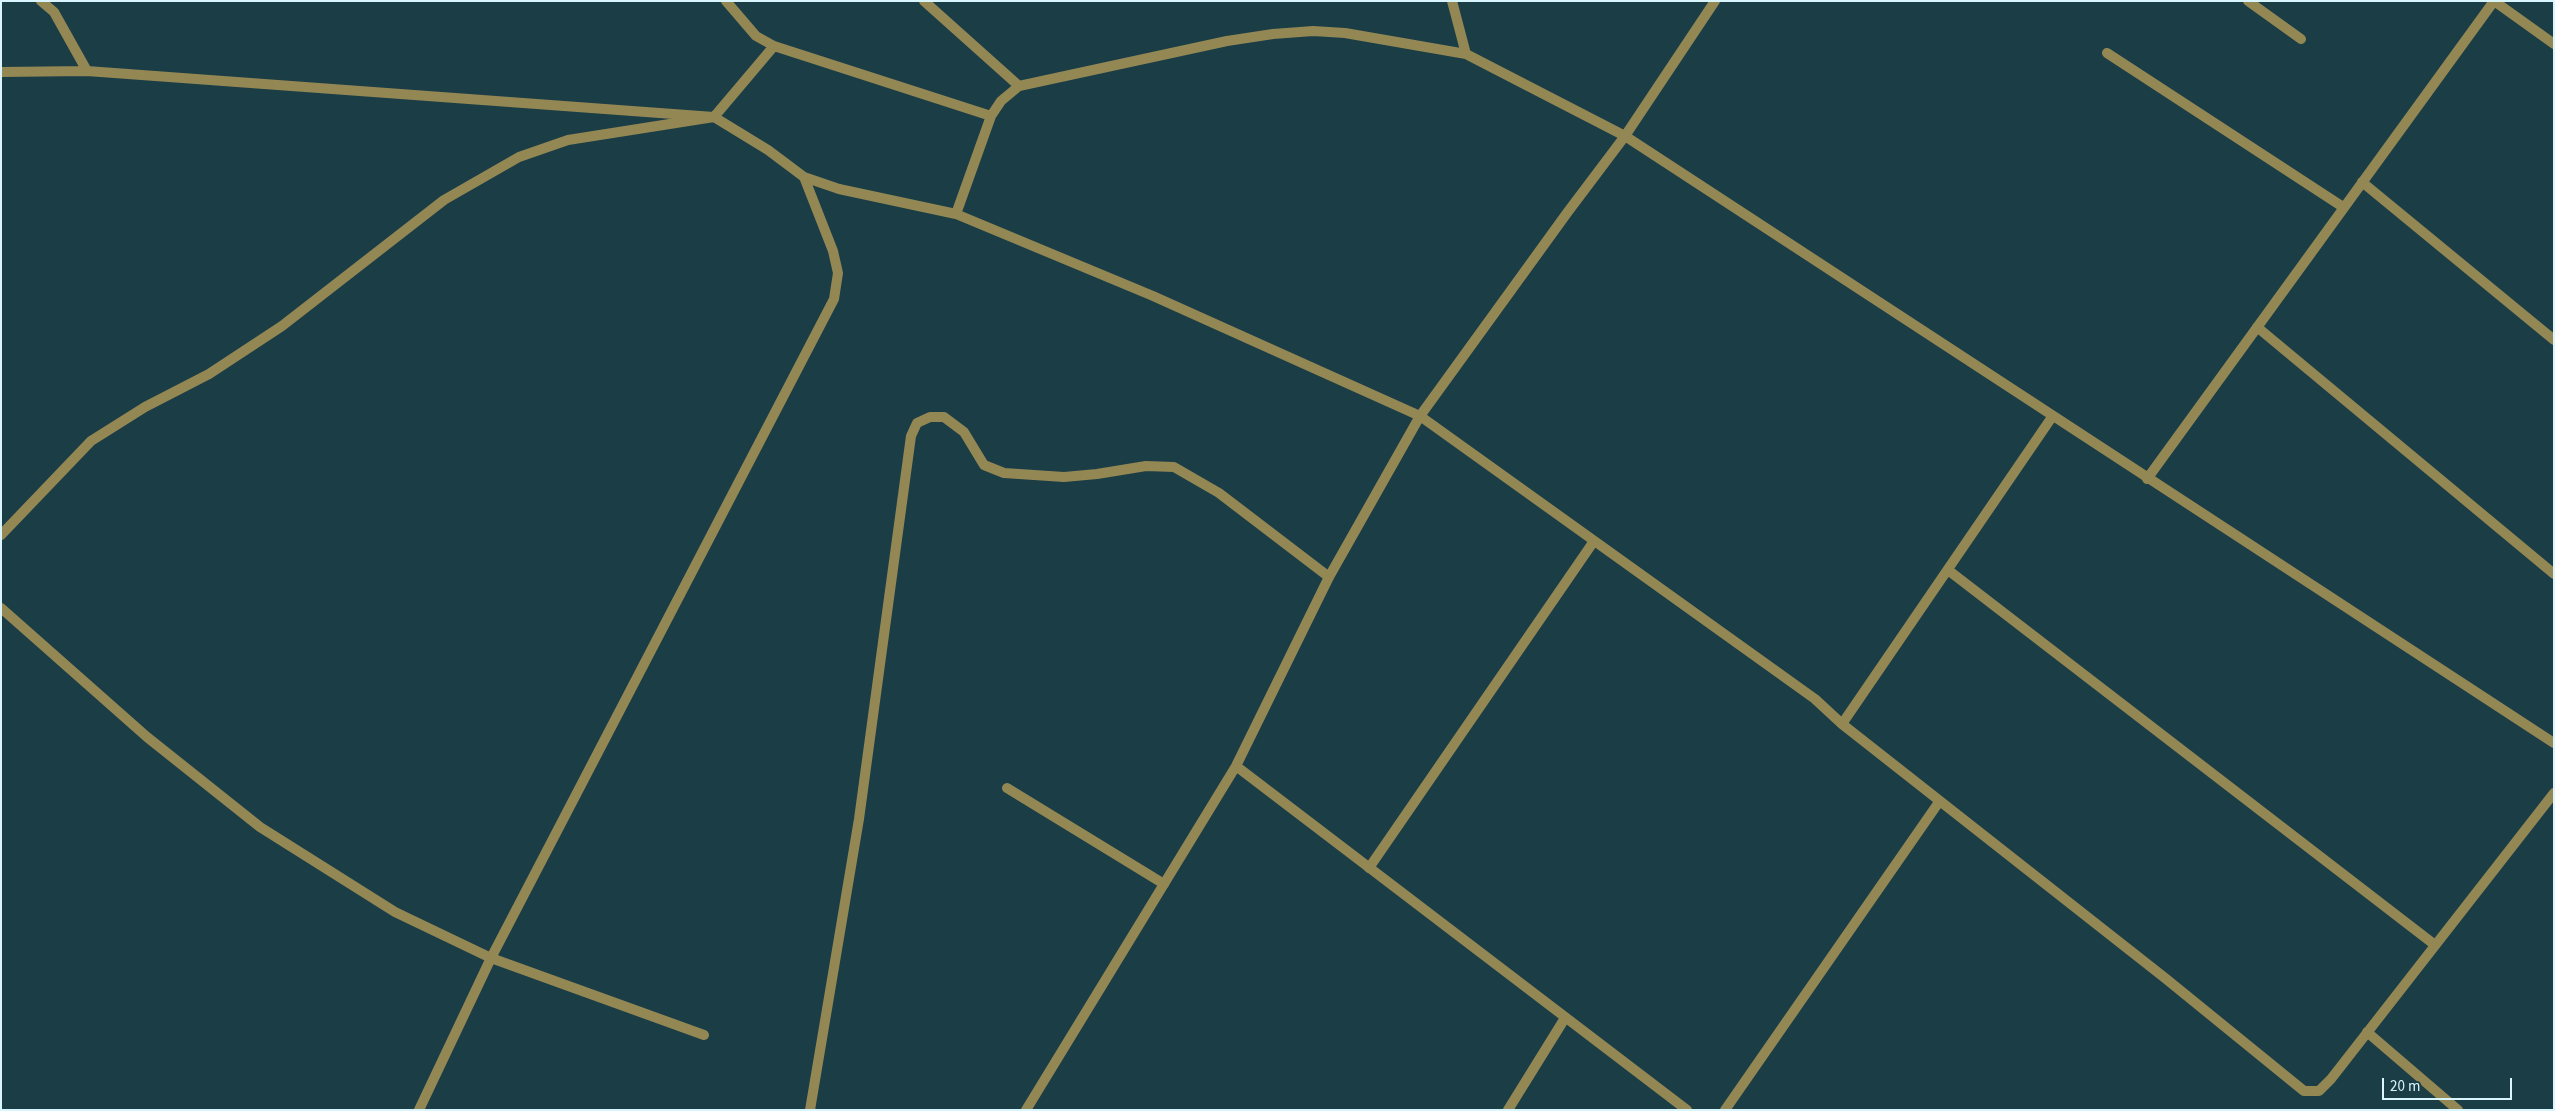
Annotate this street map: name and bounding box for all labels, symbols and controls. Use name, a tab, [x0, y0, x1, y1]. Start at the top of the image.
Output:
scale bar	[2385, 1068, 2515, 1100]
text: 20 m	[2390, 1076, 2420, 1097]

